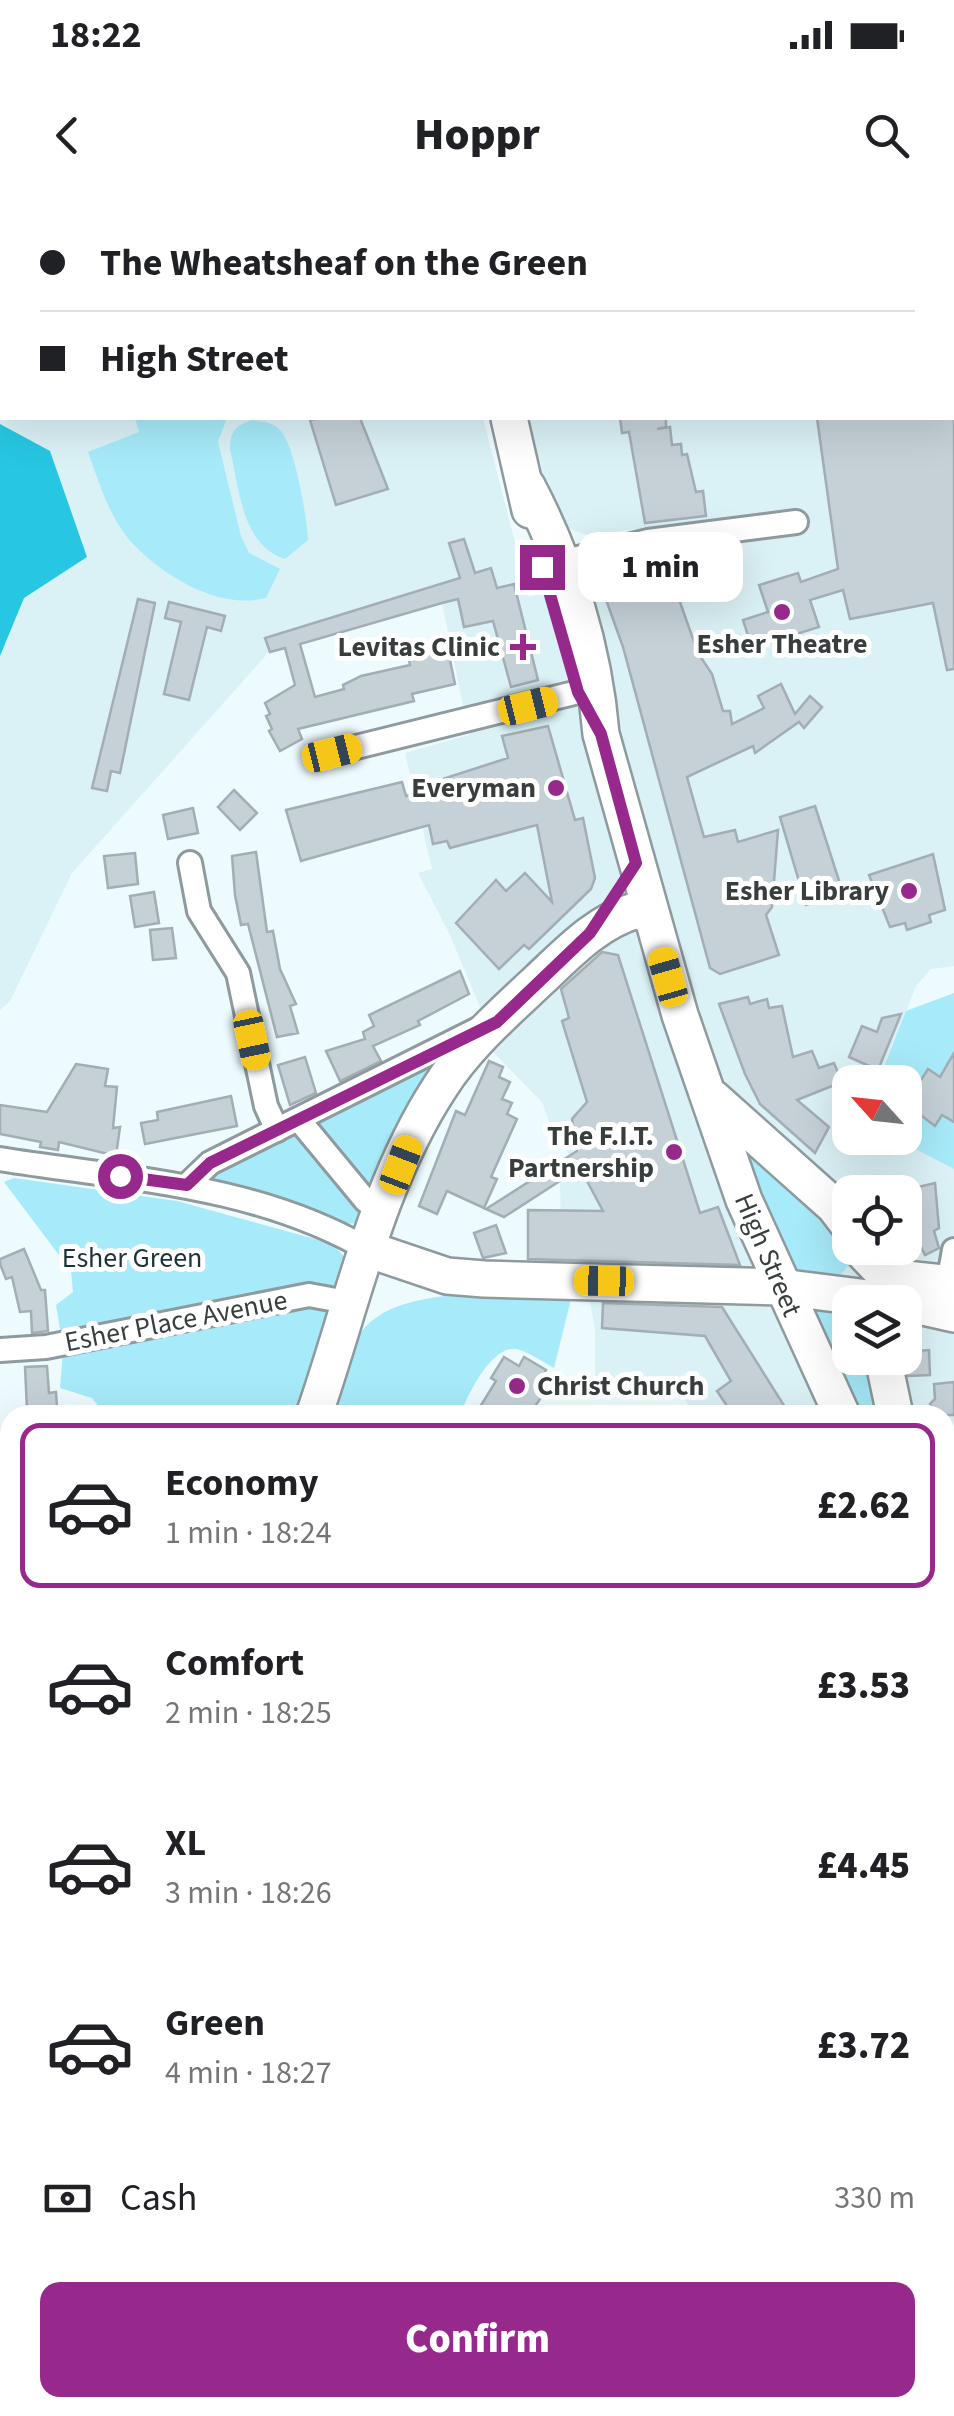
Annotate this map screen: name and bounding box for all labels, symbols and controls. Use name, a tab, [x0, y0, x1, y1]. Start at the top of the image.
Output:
text: 18:22	[50, 8, 142, 62]
text: Hoppr	[414, 103, 540, 167]
icon: back	[40, 108, 95, 163]
icon: search	[859, 108, 914, 163]
text: The Wheatsheaf on the Green	[100, 236, 588, 290]
text: High Street	[100, 332, 289, 386]
callout: 1 min	[577, 532, 742, 602]
text: 1 min	[621, 544, 700, 590]
route end	[520, 545, 565, 590]
marker: Esher Theatre	[771, 601, 793, 623]
place label: Esher Theatre	[696, 624, 868, 664]
place label: Levitas Clinic	[337, 627, 500, 667]
marker: Levitas Clinic	[510, 634, 536, 660]
car	[495, 684, 561, 728]
car	[299, 731, 365, 775]
place label: Everyman	[411, 768, 536, 808]
marker: Everyman	[545, 777, 567, 799]
place label: Esher Library	[725, 871, 889, 911]
marker: Esher Library	[898, 880, 920, 902]
car	[645, 944, 691, 1010]
car	[231, 1008, 273, 1072]
north arrow	[832, 1065, 922, 1155]
map controls	[832, 1065, 922, 1375]
place label: The F.I.T. Partnership	[508, 1116, 654, 1188]
car	[376, 1132, 426, 1198]
marker: The F.I.T. Partnership	[663, 1141, 685, 1163]
route start	[98, 1154, 143, 1199]
button: locate	[832, 1175, 922, 1265]
street label: High Street	[724, 1187, 812, 1323]
park label: Esher Green	[62, 1238, 202, 1278]
car	[574, 1265, 634, 1297]
street label: Esher Place Avenue	[61, 1280, 291, 1362]
button: layers	[832, 1285, 922, 1375]
place label: Christ Church	[537, 1366, 704, 1406]
marker: Christ Church	[506, 1375, 528, 1397]
text: Economy	[165, 1456, 318, 1510]
icon: car	[45, 1461, 135, 1551]
text: £2.62	[817, 1479, 910, 1533]
text: 1 min · 18:24	[165, 1510, 332, 1556]
text: Comfort	[165, 1636, 304, 1690]
icon: car	[45, 1641, 135, 1731]
text: £3.53	[817, 1659, 910, 1713]
text: 2 min · 18:25	[165, 1690, 332, 1736]
text: XL	[165, 1816, 206, 1870]
icon: car	[45, 1821, 135, 1911]
text: £4.45	[817, 1839, 910, 1893]
text: 3 min · 18:26	[165, 1870, 332, 1916]
text: Green	[165, 1996, 265, 2050]
icon: car	[45, 2001, 135, 2091]
text: £3.72	[817, 2019, 910, 2073]
text: 4 min · 18:27	[165, 2050, 332, 2096]
icon: cash	[40, 2171, 95, 2226]
text: Cash	[120, 2171, 197, 2225]
text: 330 m	[834, 2175, 915, 2221]
button: Confirm	[40, 2282, 915, 2397]

